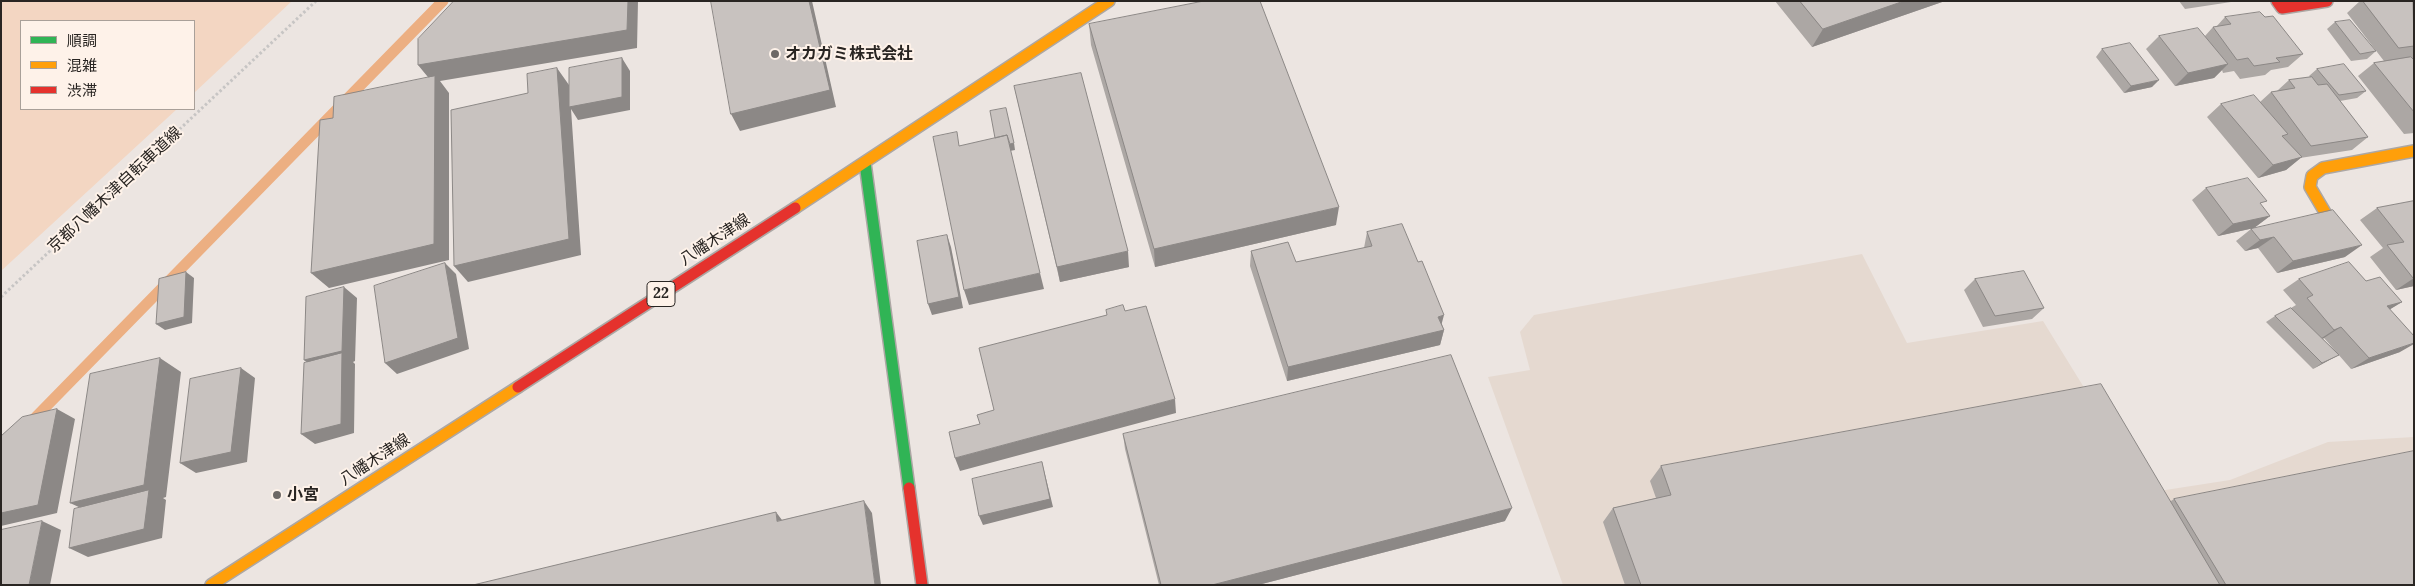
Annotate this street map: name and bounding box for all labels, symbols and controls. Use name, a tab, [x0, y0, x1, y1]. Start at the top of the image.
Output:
legend	[20, 20, 195, 110]
text: 順調	[67, 31, 97, 50]
place label: オカガミ株式会社	[785, 44, 913, 64]
marker: オカガミ株式会社	[769, 48, 781, 60]
text: 混雑	[67, 56, 97, 75]
text: 渋滞	[67, 81, 97, 100]
street label: 京都八幡木津自転車道線	[44, 123, 186, 257]
street label: 八幡木津線	[676, 210, 754, 270]
road number: 22	[647, 282, 675, 306]
street label: 八幡木津線	[336, 430, 414, 490]
place label: 小宮	[287, 485, 319, 505]
marker: 小宮	[271, 489, 283, 501]

